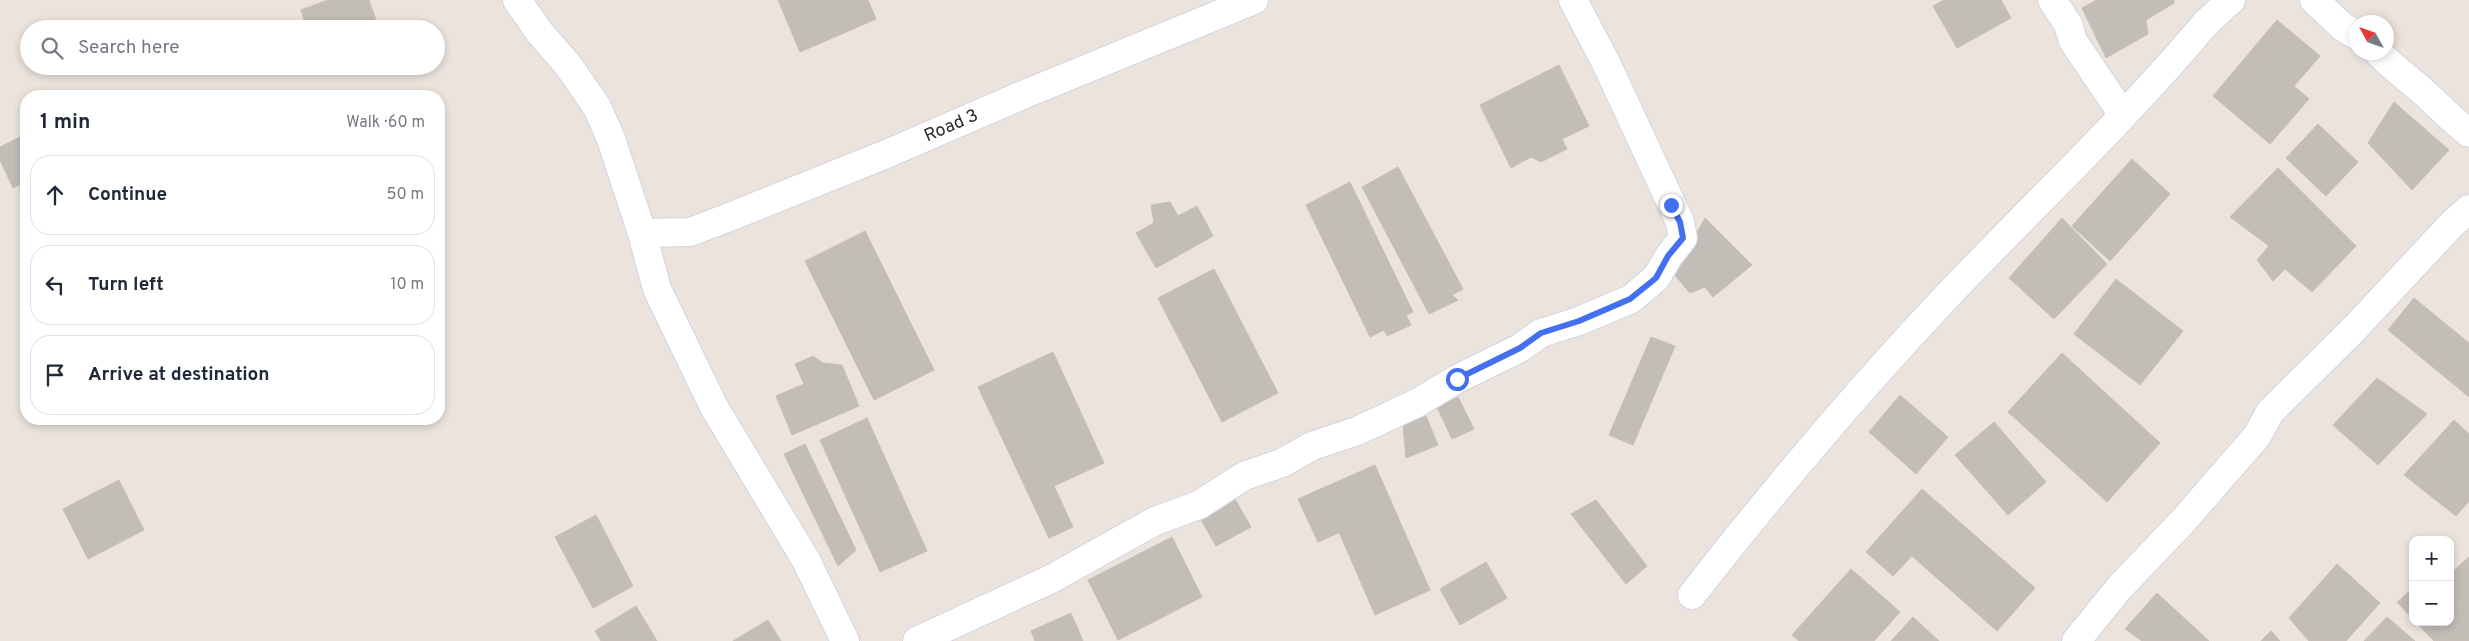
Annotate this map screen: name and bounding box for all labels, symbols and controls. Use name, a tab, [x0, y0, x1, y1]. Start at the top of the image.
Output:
north arrow	[2349, 15, 2394, 60]
search box	[20, 20, 445, 75]
icon: search	[38, 34, 66, 62]
text: Search here	[78, 36, 180, 60]
street label: Road 3	[921, 104, 982, 148]
text: 1 min	[40, 109, 90, 136]
text: Walk · 60 m	[346, 113, 425, 133]
icon: ahead	[41, 181, 69, 209]
text: Continue	[88, 183, 167, 207]
text: 50 m	[387, 185, 424, 205]
route end	[1660, 194, 1683, 217]
icon: left	[41, 271, 69, 299]
text: Turn left	[88, 273, 164, 297]
text: 10 m	[390, 275, 424, 295]
icon: arrive	[41, 361, 69, 389]
text: Arrive at destination	[88, 363, 269, 387]
route start	[1446, 368, 1469, 391]
map controls	[2409, 536, 2454, 626]
button: +	[2409, 536, 2454, 581]
button: −	[2409, 581, 2454, 626]

